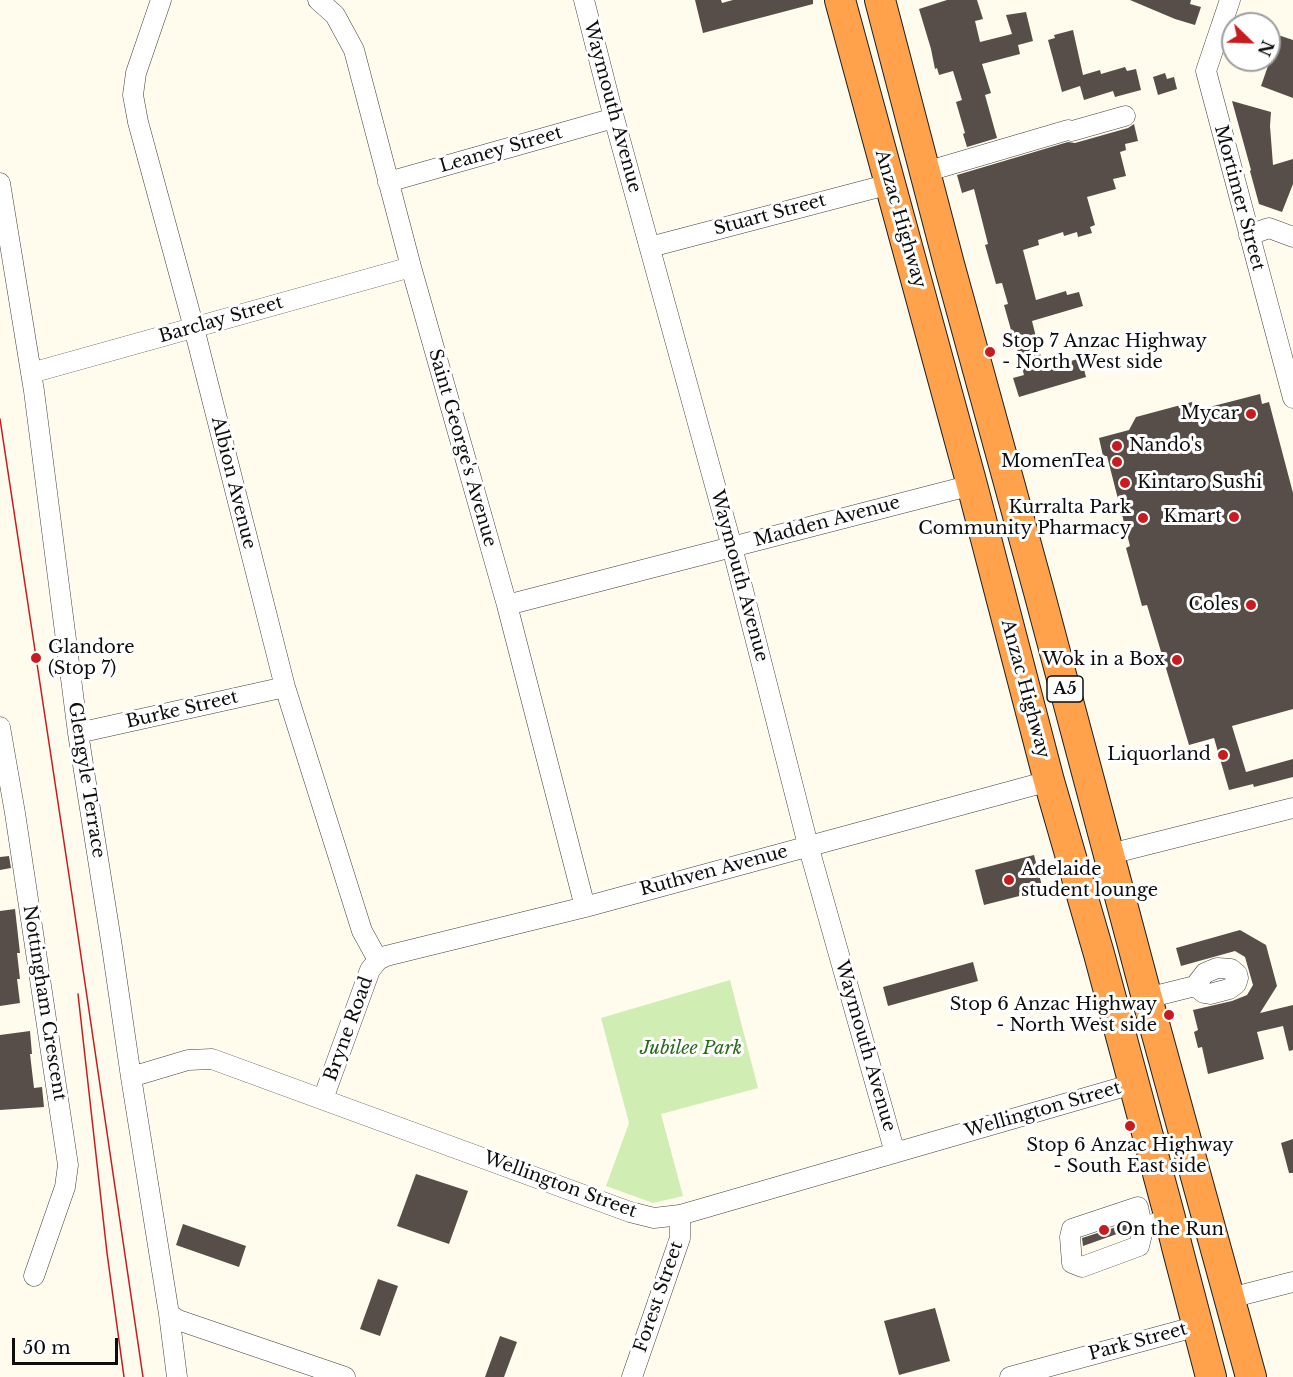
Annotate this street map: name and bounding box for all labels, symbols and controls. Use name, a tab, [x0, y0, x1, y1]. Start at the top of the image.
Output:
north arrow	[1221, 12, 1281, 72]
street label: Waymouth Avenue	[579, 19, 645, 195]
text: N	[1254, 37, 1278, 59]
street label: Leaney Street	[437, 122, 565, 178]
street label: Mortimer Street	[1209, 123, 1269, 273]
street label: Anzac Highway	[870, 147, 930, 291]
street label: Stuart Street	[712, 190, 828, 240]
street label: Barclay Street	[156, 292, 286, 348]
place label: Stop 7 Anzac Highway - North West side	[1002, 331, 1207, 374]
marker: Stop 7 Anzac Highway - North West side	[983, 345, 997, 359]
street label: Saint George's Avenue	[423, 347, 501, 549]
place label: Mycar	[1181, 403, 1239, 425]
marker: Mycar	[1244, 407, 1258, 421]
street label: Albion Avenue	[206, 415, 260, 551]
place label: Nando's	[1129, 435, 1202, 457]
marker: Nando's	[1110, 439, 1124, 453]
place label: MomenTea	[1001, 451, 1105, 473]
marker: MomenTea	[1110, 455, 1124, 469]
place label: Kintaro Sushi	[1137, 472, 1262, 494]
marker: Kintaro Sushi	[1118, 476, 1132, 490]
street label: Waymouth Avenue	[706, 488, 772, 664]
street label: Madden Avenue	[752, 492, 902, 552]
place label: Kurralta Park Community Pharmacy	[918, 497, 1131, 540]
place label: Kmart	[1163, 506, 1222, 528]
marker: Kmart	[1227, 510, 1241, 524]
marker: Kurralta Park Community Pharmacy	[1136, 511, 1150, 525]
place label: Coles	[1188, 594, 1239, 616]
marker: Coles	[1244, 598, 1258, 612]
street label: Anzac Highway	[996, 617, 1054, 761]
place label: Glandore (Stop 7)	[48, 637, 135, 680]
place label: Wok in a Box	[1042, 649, 1165, 671]
marker: Glandore (Stop 7)	[29, 651, 43, 665]
marker: Wok in a Box	[1170, 653, 1184, 667]
road number: A5	[1047, 676, 1083, 702]
street label: Burke Street	[124, 687, 240, 733]
street label: Glengyle Terrace	[63, 700, 109, 860]
place label: Liquorland	[1107, 744, 1211, 766]
marker: Liquorland	[1216, 748, 1230, 762]
street label: Ruthven Avenue	[638, 841, 790, 901]
place label: Adelaide student lounge	[1021, 859, 1158, 902]
marker: Adelaide student lounge	[1002, 873, 1016, 887]
street label: Nottingham Crescent	[18, 904, 70, 1102]
street label: Waymouth Avenue	[830, 958, 900, 1134]
street label: Bryne Road	[320, 974, 378, 1084]
place label: Stop 6 Anzac Highway - North West side	[950, 994, 1157, 1036]
marker: Stop 6 Anzac Highway - North West side	[1162, 1008, 1176, 1022]
park label: Jubilee Park	[640, 1038, 742, 1060]
street label: Wellington Street	[962, 1077, 1124, 1143]
marker: Stop 6 Anzac Highway - South East side	[1123, 1119, 1137, 1133]
place label: Stop 6 Anzac Highway - South East side	[1026, 1135, 1234, 1178]
street label: Wellington Street	[480, 1147, 640, 1223]
place label: On the Run	[1116, 1219, 1224, 1241]
marker: On the Run	[1097, 1223, 1111, 1237]
street label: Forest Street	[630, 1239, 688, 1355]
street label: Park Street	[1086, 1318, 1190, 1366]
scale bar	[15, 1326, 122, 1364]
text: 50 m	[23, 1337, 71, 1359]

